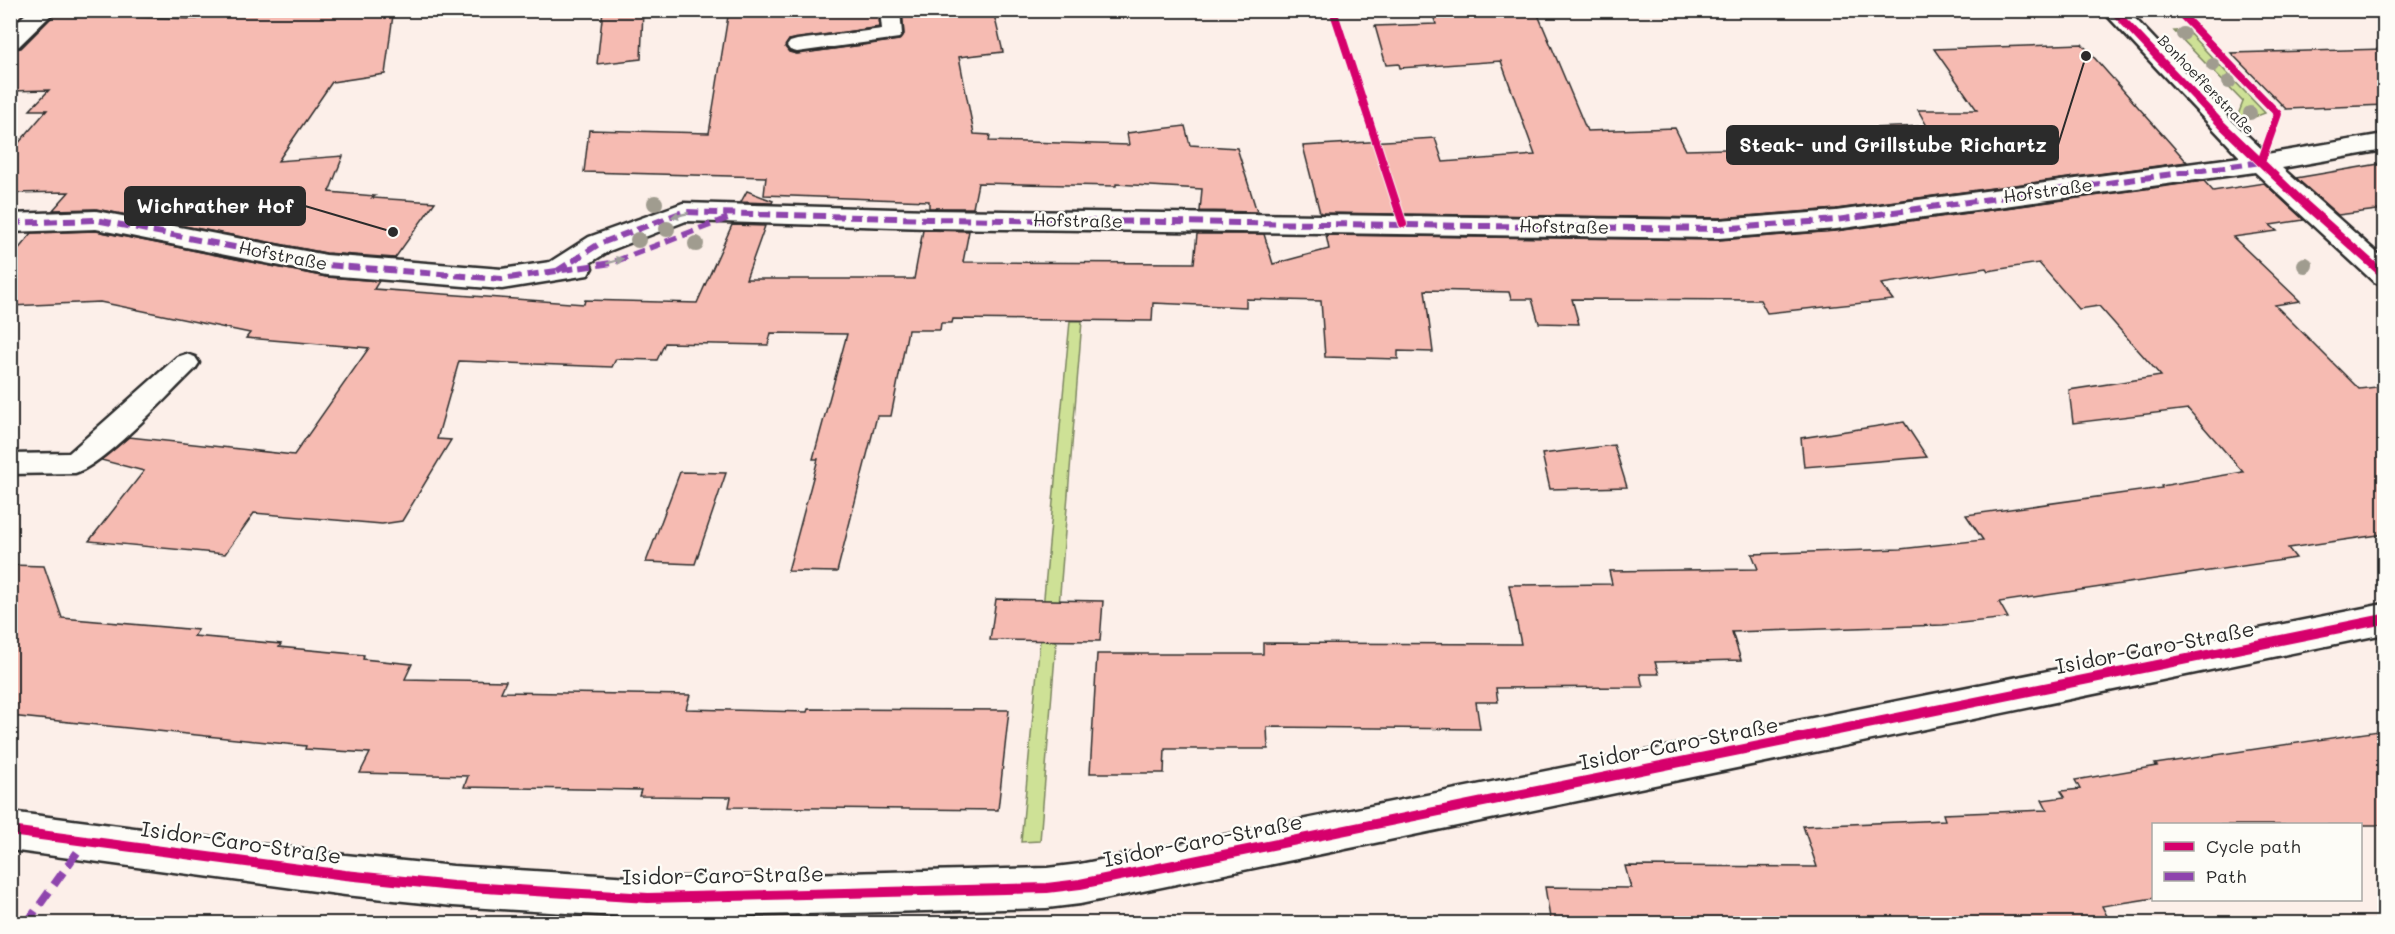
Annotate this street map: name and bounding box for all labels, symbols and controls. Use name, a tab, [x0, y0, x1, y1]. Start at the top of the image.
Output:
street label: Bonhoefferstraße	[2154, 30, 2259, 138]
callout: Steak- und Grillstube Richartz	[1727, 126, 2058, 164]
text: Steak- und Grillstube Richartz	[1739, 131, 2047, 157]
street label: Hofstraße	[2002, 172, 2094, 208]
callout: Wichrather Hof	[125, 187, 305, 225]
text: Wichrather Hof	[137, 192, 294, 218]
street label: Hofstraße	[1033, 207, 1123, 233]
one-way arrow	[671, 210, 689, 220]
street label: Hofstraße	[1519, 213, 1609, 239]
street label: Hofstraße	[237, 235, 330, 275]
one-way arrow	[606, 256, 624, 265]
street label: Isidor-Caro-Straße	[2053, 614, 2256, 679]
street label: Isidor-Caro-Straße	[1577, 710, 1780, 775]
street label: Isidor-Caro-Straße	[1101, 807, 1304, 872]
street label: Isidor-Caro-Straße	[139, 814, 343, 869]
legend	[2152, 823, 2362, 901]
text: Cycle path	[2206, 834, 2301, 858]
street label: Isidor-Caro-Straße	[622, 859, 824, 890]
text: Path	[2206, 864, 2246, 888]

